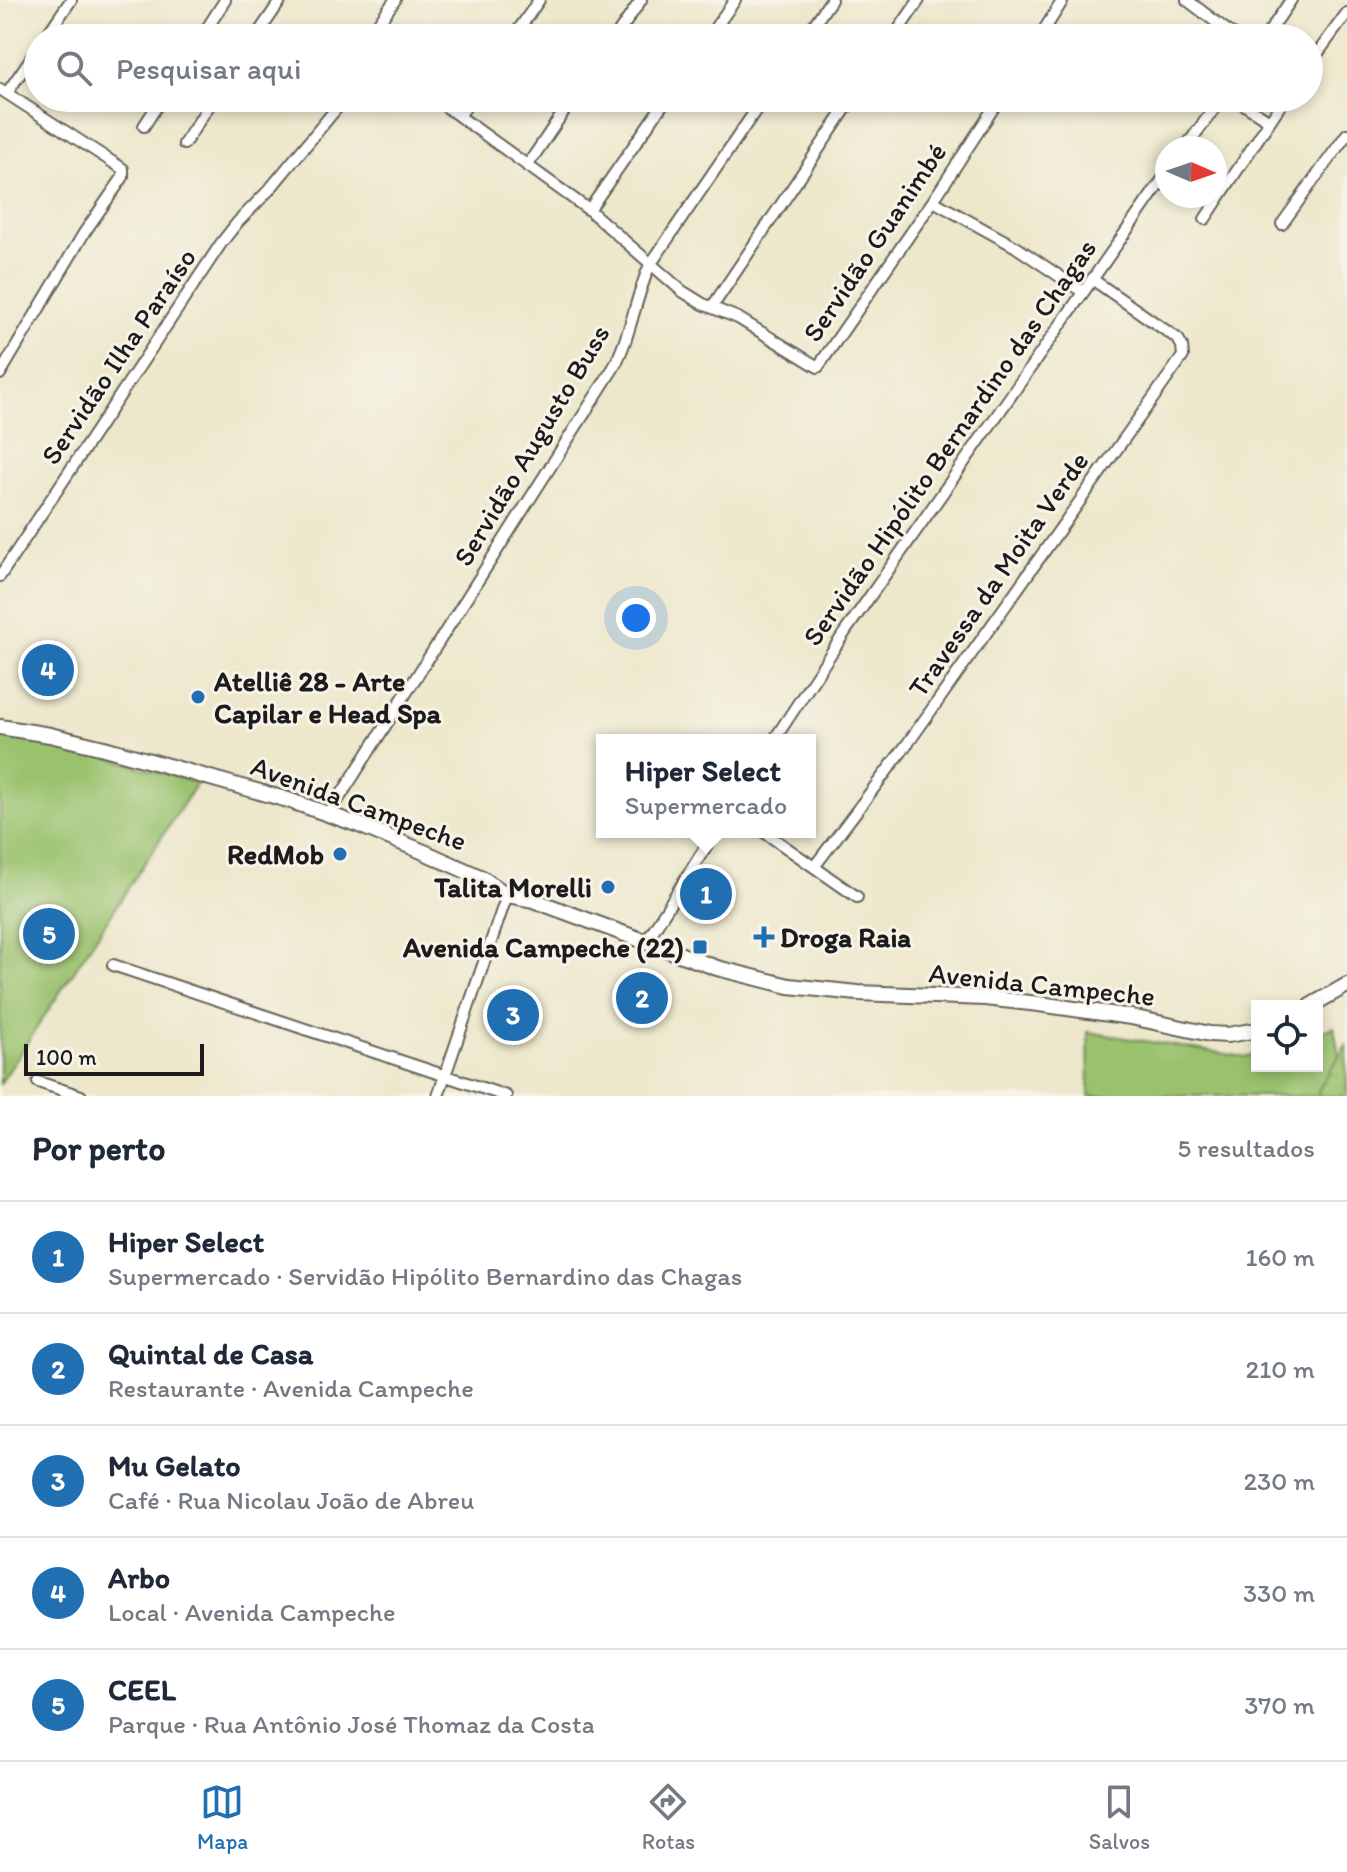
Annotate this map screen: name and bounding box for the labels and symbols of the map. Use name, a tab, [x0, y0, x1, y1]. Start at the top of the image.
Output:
street label: Servidão Guanimbé	[795, 136, 953, 348]
north arrow	[1155, 136, 1227, 208]
street label: Servidão Hipólito Bernardino das Chagas	[795, 232, 1103, 652]
street label: Servidão Ilha Paraíso	[33, 241, 203, 471]
street label: Servidão Augusto Buss	[445, 318, 617, 572]
street label: Travessa da Moita Verde	[900, 445, 1096, 703]
your location	[616, 598, 656, 638]
pin: 4	[22, 640, 74, 700]
place label: Atelliê 28 - Arte Capilar e Head Spa	[213, 664, 442, 730]
marker: Atelliê 28 - Arte Capilar e Head Spa	[189, 688, 207, 706]
street label: Avenida Campeche	[247, 748, 471, 858]
place label: RedMob	[227, 837, 324, 871]
marker: RedMob	[331, 845, 349, 863]
pin: 1	[680, 864, 732, 924]
place label: Talita Morelli	[433, 870, 592, 904]
marker: Talita Morelli	[599, 878, 617, 896]
pin: 5	[23, 904, 75, 964]
place label: Droga Raia	[780, 920, 911, 954]
marker: Droga Raia	[755, 928, 773, 946]
place label: Avenida Campeche (22)	[402, 930, 684, 964]
marker: Avenida Campeche (22)	[691, 938, 709, 956]
street label: Avenida Campeche	[927, 955, 1157, 1013]
pin: 2	[616, 968, 668, 1028]
pin: 3	[487, 985, 539, 1045]
scale bar	[24, 1040, 204, 1076]

